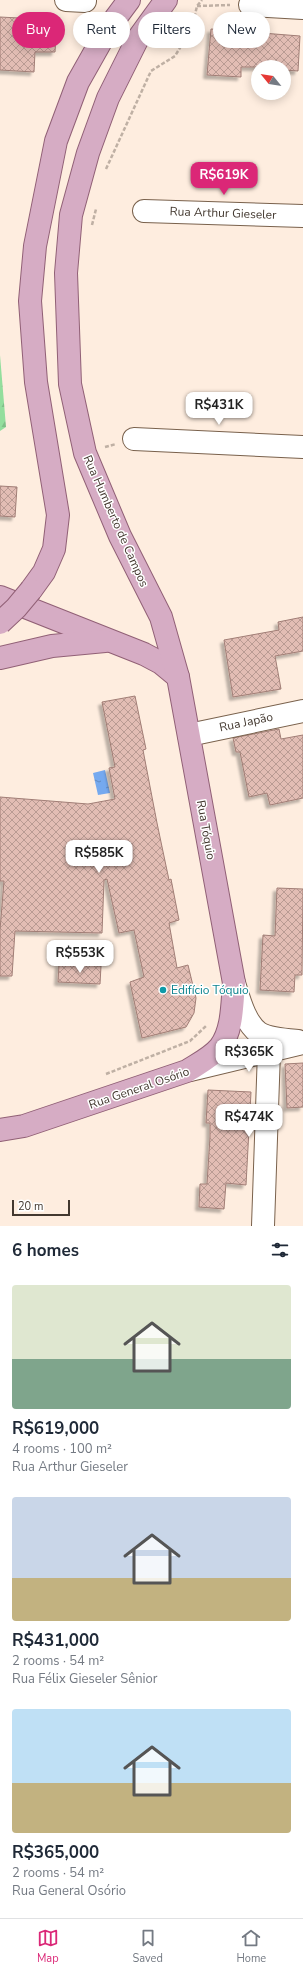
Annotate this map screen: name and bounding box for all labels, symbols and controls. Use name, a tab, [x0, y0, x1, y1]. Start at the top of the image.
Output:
chip: Buy	[12, 12, 65, 48]
chip: Rent	[73, 12, 130, 48]
chip: Filters	[138, 12, 205, 48]
chip: New	[213, 12, 270, 48]
north arrow	[251, 60, 291, 100]
map controls	[251, 60, 291, 100]
pin: R$619K	[191, 162, 257, 196]
text: R$619K	[200, 166, 248, 184]
street label: Rua Arthur Gieseler	[169, 203, 277, 223]
pin: R$431K	[186, 392, 252, 426]
text: R$431K	[195, 396, 243, 414]
street label: Rua Humberto de Campos	[80, 453, 152, 590]
street label: Rua Japão	[218, 708, 275, 735]
street label: Rua Tóquio	[193, 799, 219, 861]
pin: R$585K	[66, 840, 132, 874]
text: R$585K	[75, 844, 123, 862]
pin: R$553K	[47, 940, 113, 974]
text: R$553K	[56, 944, 104, 962]
place label: Edifício Tóquio	[171, 982, 249, 998]
marker: Edifício Tóquio	[158, 985, 168, 995]
pin: R$365K	[216, 1039, 282, 1073]
text: R$365K	[225, 1043, 273, 1061]
street label: Rua General Osório	[87, 1063, 192, 1113]
pin: R$474K	[216, 1104, 282, 1138]
text: R$474K	[225, 1108, 273, 1126]
scale bar	[12, 1198, 70, 1217]
text: 20 m	[18, 1199, 43, 1214]
text: 6 homes	[12, 1239, 79, 1262]
icon: filters	[269, 1239, 291, 1261]
icon: home	[116, 1311, 188, 1383]
text: R$619,000	[12, 1417, 99, 1440]
text: 4 rooms · 100 m²	[12, 1440, 112, 1458]
text: Rua Arthur Gieseler	[12, 1458, 128, 1476]
icon: home	[116, 1523, 188, 1595]
text: R$431,000	[12, 1629, 99, 1652]
text: 2 rooms · 54 m²	[12, 1652, 104, 1670]
text: Rua Félix Gieseler Sênior	[12, 1670, 157, 1688]
icon: home	[116, 1735, 188, 1807]
text: R$365,000	[12, 1841, 99, 1864]
text: 2 rooms · 54 m²	[12, 1864, 104, 1882]
text: Rua General Osório	[12, 1882, 126, 1900]
tab: Map	[37, 1927, 59, 1966]
tab: Saved	[132, 1927, 163, 1966]
tab: Home	[236, 1927, 266, 1966]

